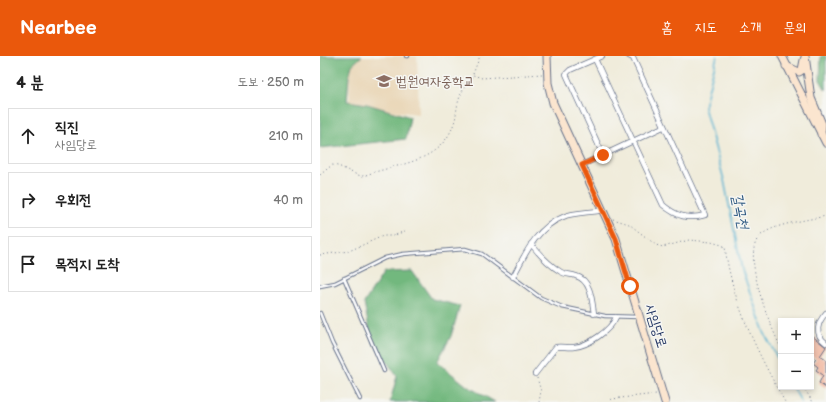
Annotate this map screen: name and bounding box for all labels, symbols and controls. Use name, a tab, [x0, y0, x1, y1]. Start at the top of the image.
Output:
text: Nearbee	[20, 17, 97, 40]
text: 홈	[661, 19, 672, 36]
text: 지도	[694, 19, 717, 36]
text: 소개	[739, 19, 761, 36]
text: 문의	[783, 19, 806, 36]
school or university icon: 법원여자중학교	[375, 72, 393, 90]
text: 4 분	[16, 73, 44, 93]
place label: 법원여자중학교	[396, 73, 475, 90]
text: 도보 · 250 m	[238, 74, 304, 90]
text: 직진	[55, 118, 79, 137]
icon: ahead	[17, 125, 39, 147]
text: 210 m	[269, 128, 303, 144]
text: 사임당로	[55, 137, 97, 153]
route end	[594, 146, 612, 164]
icon: right	[17, 189, 39, 211]
text: 우회전	[55, 191, 91, 210]
water label: 갈곡천	[727, 191, 753, 232]
text: 40 m	[273, 192, 303, 208]
icon: arrive	[17, 253, 39, 275]
text: 목적지 도착	[55, 255, 119, 274]
route start	[621, 277, 639, 295]
street label: 사임당로	[641, 302, 671, 350]
map controls	[778, 318, 814, 390]
button: +	[778, 318, 814, 354]
button: −	[778, 354, 814, 390]

